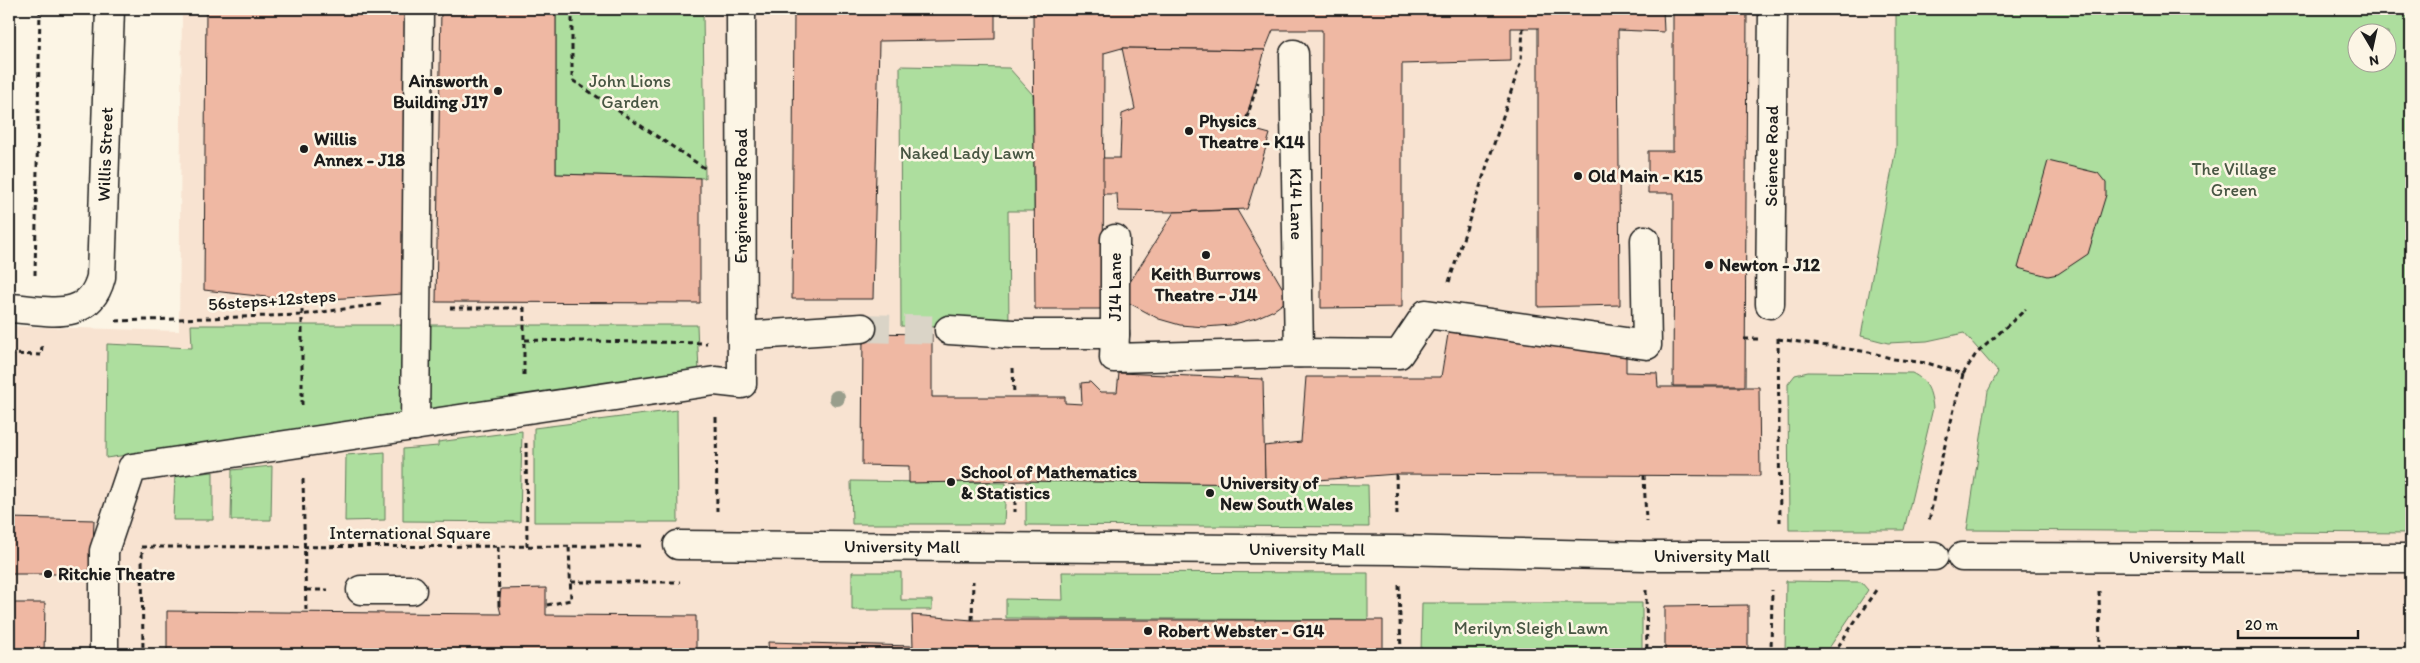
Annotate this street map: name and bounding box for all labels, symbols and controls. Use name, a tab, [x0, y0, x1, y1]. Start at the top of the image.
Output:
north arrow	[2348, 22, 2398, 72]
text: N	[2368, 51, 2380, 69]
place label: Ainsworth Building J17	[393, 70, 488, 113]
park label: John Lions Garden	[589, 70, 671, 113]
marker: Ainsworth Building J17	[492, 85, 504, 97]
street label: Science Road	[1760, 105, 1783, 207]
street label: Willis Street	[93, 106, 118, 202]
place label: Physics Theatre - K14	[1198, 110, 1305, 153]
marker: Physics Theatre - K14	[1183, 125, 1195, 137]
place label: Willis Annex - J18	[313, 128, 405, 171]
street label: Engineering Road	[730, 128, 752, 264]
park label: Naked Lady Lawn	[900, 142, 1034, 164]
marker: Willis Annex - J18	[298, 143, 310, 155]
park label: The Village Green	[2192, 158, 2276, 201]
place label: Old Main - K15	[1588, 165, 1703, 187]
street label: K14 Lane	[1285, 168, 1308, 240]
marker: Old Main - K15	[1572, 170, 1584, 182]
marker: Keith Burrows Theatre - J14	[1200, 249, 1212, 261]
street label: J14 Lane	[1104, 252, 1126, 322]
place label: Newton - J12	[1719, 254, 1821, 276]
marker: Newton - J12	[1703, 259, 1715, 271]
place label: Keith Burrows Theatre - J14	[1151, 263, 1261, 306]
street label: 56steps+12steps	[207, 285, 337, 315]
place label: School of Mathematics & Statistics	[961, 461, 1137, 504]
place label: University of New South Wales	[1220, 472, 1353, 515]
marker: School of Mathematics & Statistics	[945, 476, 957, 488]
marker: University of New South Wales	[1204, 487, 1216, 499]
street label: International Square	[329, 522, 491, 544]
street label: University Mall	[844, 535, 960, 558]
street label: University Mall	[1249, 538, 1365, 561]
street label: University Mall	[1654, 545, 1770, 567]
street label: University Mall	[2129, 546, 2245, 569]
place label: Ritchie Theatre	[58, 563, 175, 585]
marker: Ritchie Theatre	[42, 568, 54, 580]
scale bar	[2238, 608, 2358, 640]
text: 20 m	[2245, 616, 2279, 634]
park label: Merilyn Sleigh Lawn	[1454, 617, 1608, 639]
place label: Robert Webster - G14	[1158, 620, 1325, 642]
marker: Robert Webster - G14	[1142, 625, 1154, 637]

